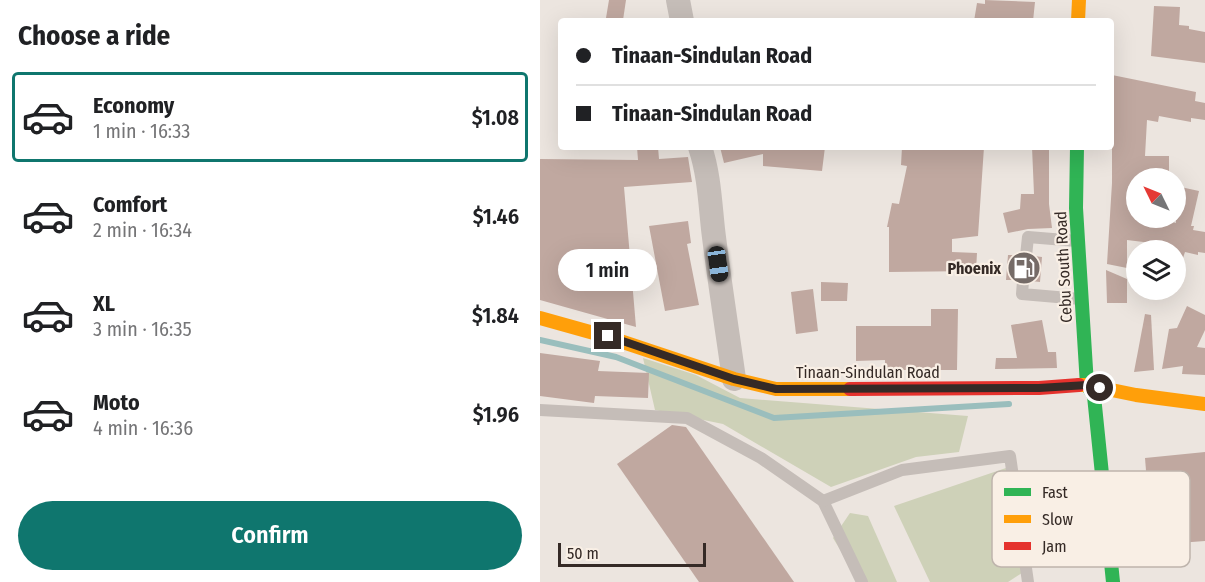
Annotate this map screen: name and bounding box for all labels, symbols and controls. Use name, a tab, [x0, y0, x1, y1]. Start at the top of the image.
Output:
text: Choose a ride	[18, 20, 170, 52]
text: Tinaan-Sindulan Road	[612, 42, 812, 69]
icon: car	[21, 90, 75, 144]
text: Economy	[93, 92, 174, 119]
text: Tinaan-Sindulan Road	[612, 100, 812, 127]
text: $1.08	[472, 104, 519, 131]
text: 1 min · 16:33	[93, 119, 190, 143]
north arrow	[1126, 168, 1186, 228]
map controls	[1126, 168, 1186, 300]
icon: car	[21, 189, 75, 243]
text: Comfort	[93, 191, 167, 218]
text: $1.46	[473, 203, 519, 230]
street label: Cebu South Road	[1051, 211, 1076, 323]
text: 2 min · 16:34	[93, 218, 192, 242]
button: layers	[1126, 240, 1186, 300]
car	[707, 245, 729, 283]
callout: 1 min	[559, 249, 658, 291]
fuel station icon: Phoenix	[1006, 250, 1042, 286]
text: 1 min	[586, 258, 629, 282]
place label: Phoenix	[948, 259, 1001, 278]
icon: car	[21, 288, 75, 342]
text: XL	[93, 290, 115, 317]
text: $1.84	[472, 302, 519, 329]
text: 3 min · 16:35	[93, 317, 192, 341]
route end	[594, 322, 621, 349]
street label: Tinaan-Sindulan Road	[796, 363, 940, 382]
route start	[1086, 374, 1113, 401]
icon: car	[21, 387, 75, 441]
text: Moto	[93, 389, 140, 416]
text: $1.96	[473, 401, 519, 428]
text: 4 min · 16:36	[93, 416, 193, 440]
legend	[992, 471, 1190, 567]
text: Fast	[1042, 483, 1069, 502]
button: Confirm	[18, 501, 522, 570]
text: Slow	[1042, 510, 1073, 529]
text: Jam	[1042, 537, 1067, 556]
scale bar	[558, 540, 706, 568]
text: 50 m	[567, 544, 599, 563]

